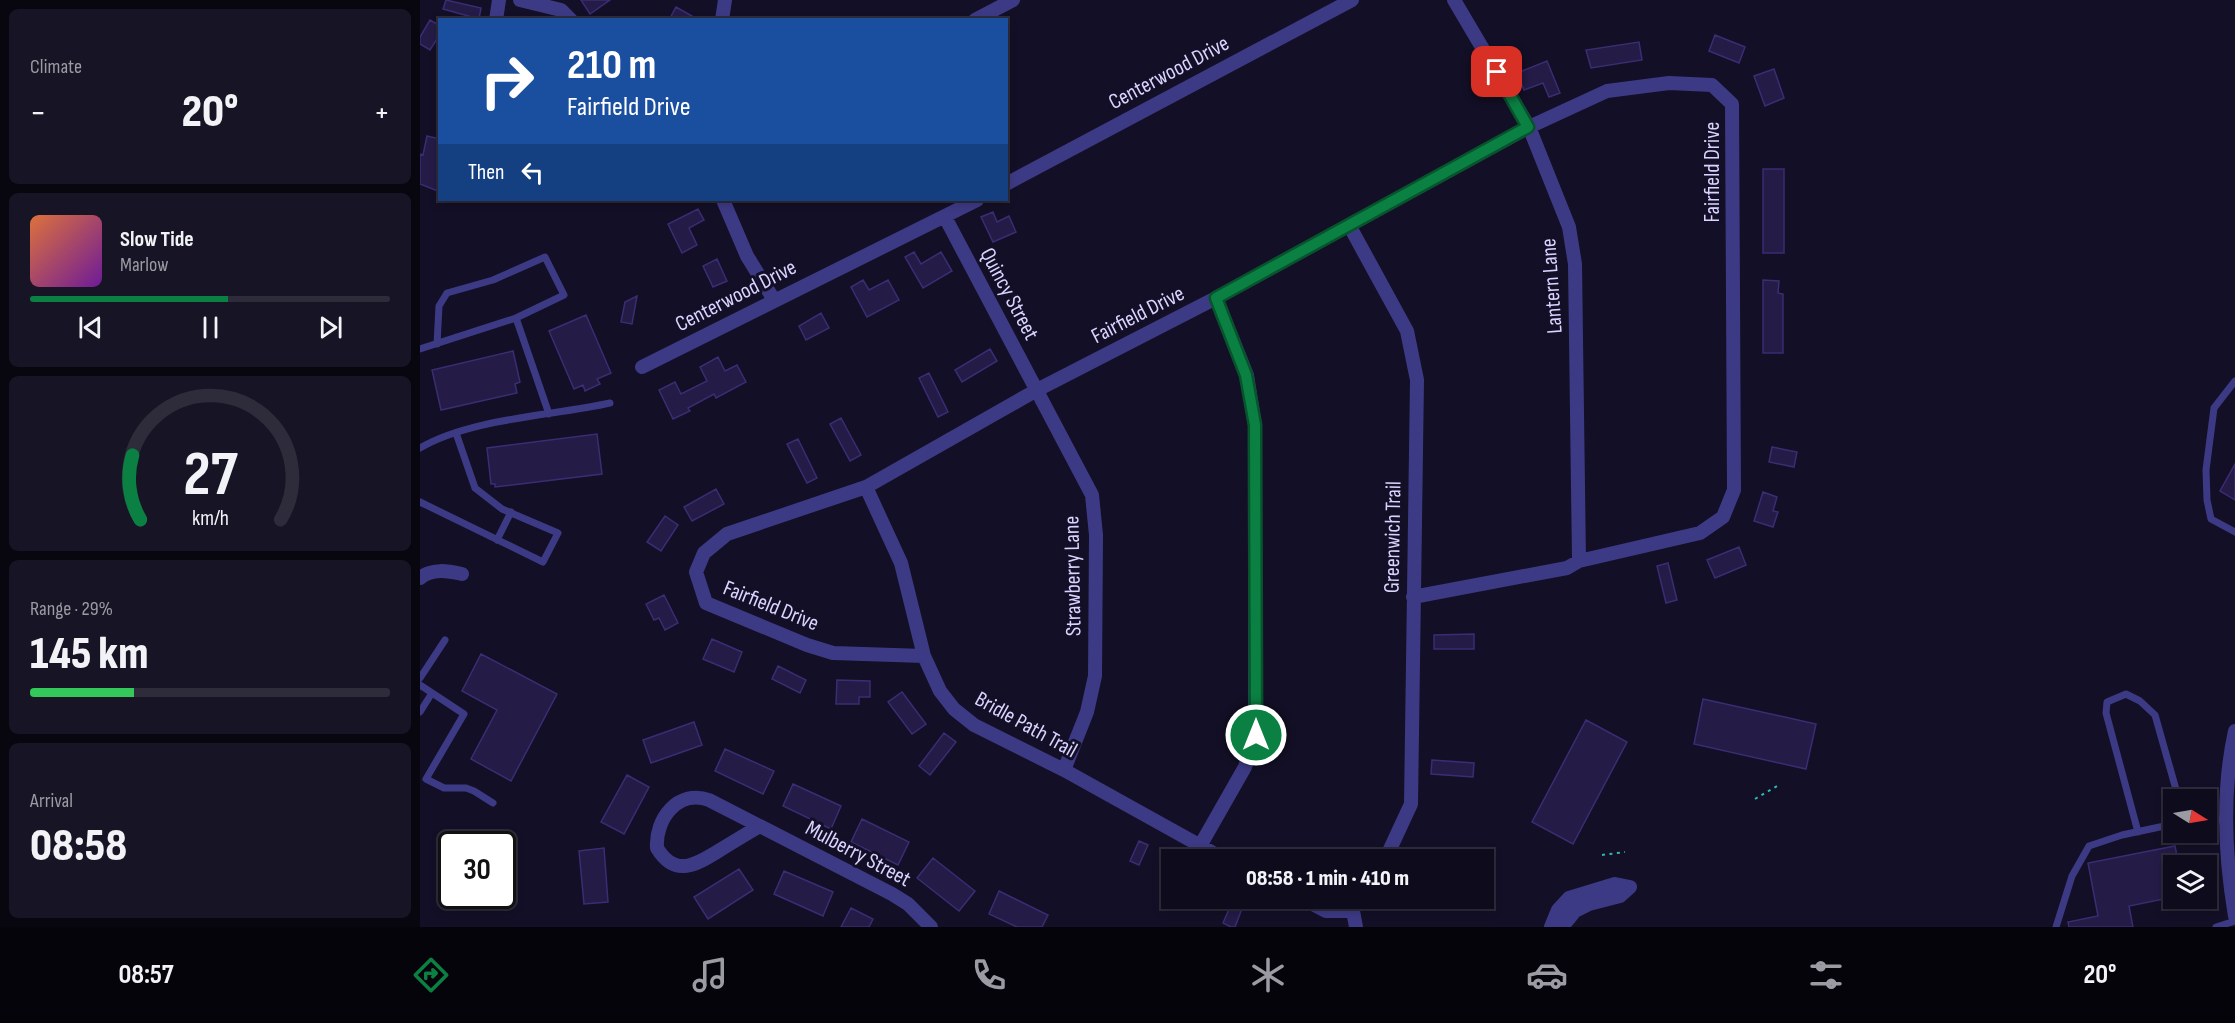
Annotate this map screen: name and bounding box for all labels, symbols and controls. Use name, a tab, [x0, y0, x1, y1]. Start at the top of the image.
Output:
street label: Centerwood Drive	[1104, 30, 1234, 116]
text: 210 m	[567, 40, 656, 91]
icon: right	[468, 42, 546, 120]
pin	[1471, 46, 1522, 97]
text: Climate	[30, 55, 82, 79]
icon: arrive	[1480, 55, 1513, 88]
text: 20°	[182, 85, 238, 140]
text: Fairfield Drive	[567, 91, 691, 123]
text: −	[30, 93, 46, 133]
text: +	[374, 93, 390, 133]
street label: Fairfield Drive	[1699, 122, 1726, 222]
icon: left	[516, 156, 549, 189]
text: Then	[468, 159, 504, 186]
text: Slow Tide	[120, 226, 194, 253]
street label: Lantern Lane	[1535, 237, 1569, 335]
street label: Quincy Street	[973, 243, 1045, 345]
text: Marlow	[120, 253, 168, 277]
street label: Centerwood Drive	[671, 254, 801, 338]
street label: Fairfield Drive	[1087, 280, 1189, 350]
icon: previous	[74, 311, 107, 344]
icon: pause	[194, 311, 227, 344]
icon: next	[314, 311, 347, 344]
text: 27	[183, 439, 238, 514]
street label: Greenwich Trail	[1379, 481, 1407, 593]
text: km/h	[191, 507, 229, 532]
street label: Strawberry Lane	[1058, 516, 1088, 636]
street label: Fairfield Drive	[719, 575, 823, 637]
text: Range · 29%	[30, 597, 113, 621]
text: 145 km	[30, 627, 148, 682]
street label: Bridle Path Trail	[970, 686, 1082, 764]
position arrow	[1224, 703, 1288, 767]
text: Arrival	[30, 789, 73, 813]
north arrow	[2163, 789, 2217, 843]
map controls	[2163, 789, 2217, 909]
street label: Mulberry Street	[801, 815, 916, 893]
text: 08:58	[30, 819, 127, 874]
speed limit sign: 30	[438, 831, 516, 909]
button: layers	[2163, 855, 2217, 909]
text: 08:58 · 1 min · 410 m	[1246, 865, 1409, 892]
icon: directions	[410, 954, 452, 996]
icon: music	[689, 954, 731, 996]
icon: phone	[968, 954, 1010, 996]
icon: climate	[1247, 954, 1289, 996]
icon: car	[1526, 954, 1568, 996]
icon: filters	[1805, 954, 1847, 996]
text: 08:57	[118, 959, 174, 991]
text: 20°	[2083, 959, 2117, 991]

